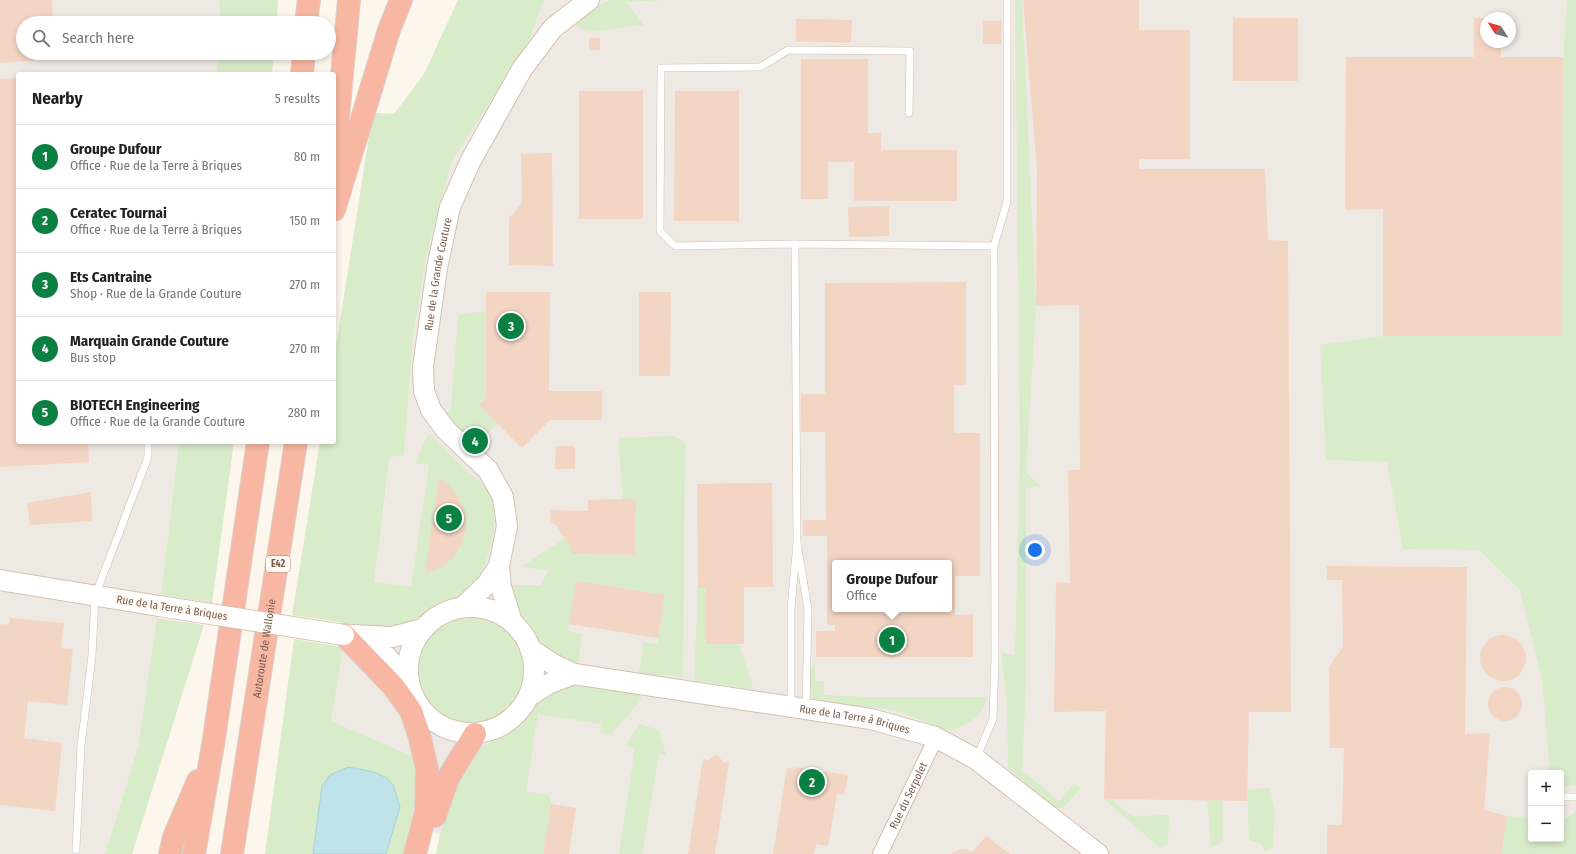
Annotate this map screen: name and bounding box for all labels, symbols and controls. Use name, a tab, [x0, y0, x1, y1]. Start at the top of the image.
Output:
north arrow	[1480, 12, 1516, 48]
search box	[16, 16, 336, 60]
icon: search	[30, 27, 52, 49]
text: Search here	[62, 29, 134, 47]
text: Nearby	[32, 88, 83, 109]
text: 5 results	[275, 91, 320, 106]
text: Groupe Dufour	[70, 140, 161, 158]
text: 1	[42, 149, 48, 164]
text: 80 m	[294, 149, 320, 164]
text: Office · Rue de la Terre à Briques	[70, 158, 242, 173]
text: Ceratec Tournai	[70, 204, 167, 222]
text: 2	[42, 213, 48, 228]
text: 150 m	[289, 213, 320, 228]
street label: Rue de la Grande Couture	[422, 216, 454, 332]
text: Office · Rue de la Terre à Briques	[70, 222, 242, 237]
text: Ets Cantraine	[70, 268, 152, 286]
text: 3	[42, 277, 48, 292]
text: 270 m	[289, 277, 320, 292]
text: Shop · Rue de la Grande Couture	[70, 286, 241, 301]
pin: 3	[498, 311, 524, 341]
text: Marquain Grande Couture	[70, 332, 229, 350]
text: 4	[42, 341, 48, 356]
text: 270 m	[289, 341, 320, 356]
text: Bus stop	[70, 350, 116, 365]
text: BIOTECH Engineering	[70, 396, 200, 414]
text: 5	[42, 405, 48, 420]
text: 280 m	[288, 405, 320, 420]
text: Office · Rue de la Grande Couture	[70, 414, 245, 429]
pin: 4	[462, 426, 488, 456]
pin: 5	[436, 503, 462, 533]
your location	[1025, 540, 1045, 560]
road number: E42	[266, 556, 290, 572]
popup	[832, 560, 952, 612]
text: Groupe Dufour	[846, 570, 938, 588]
text: Office	[846, 588, 877, 603]
street label: Rue de la Terre à Briques	[116, 593, 229, 623]
street label: Autoroute de Wallonie	[250, 598, 278, 699]
pin: 1	[879, 625, 905, 655]
street label: Rue de la Terre à Briques	[799, 702, 912, 736]
street label: Rue du Serpolet	[887, 760, 930, 831]
pin: 2	[799, 767, 825, 797]
map controls	[1528, 770, 1564, 842]
button: +	[1528, 770, 1564, 806]
button: −	[1528, 806, 1564, 842]

